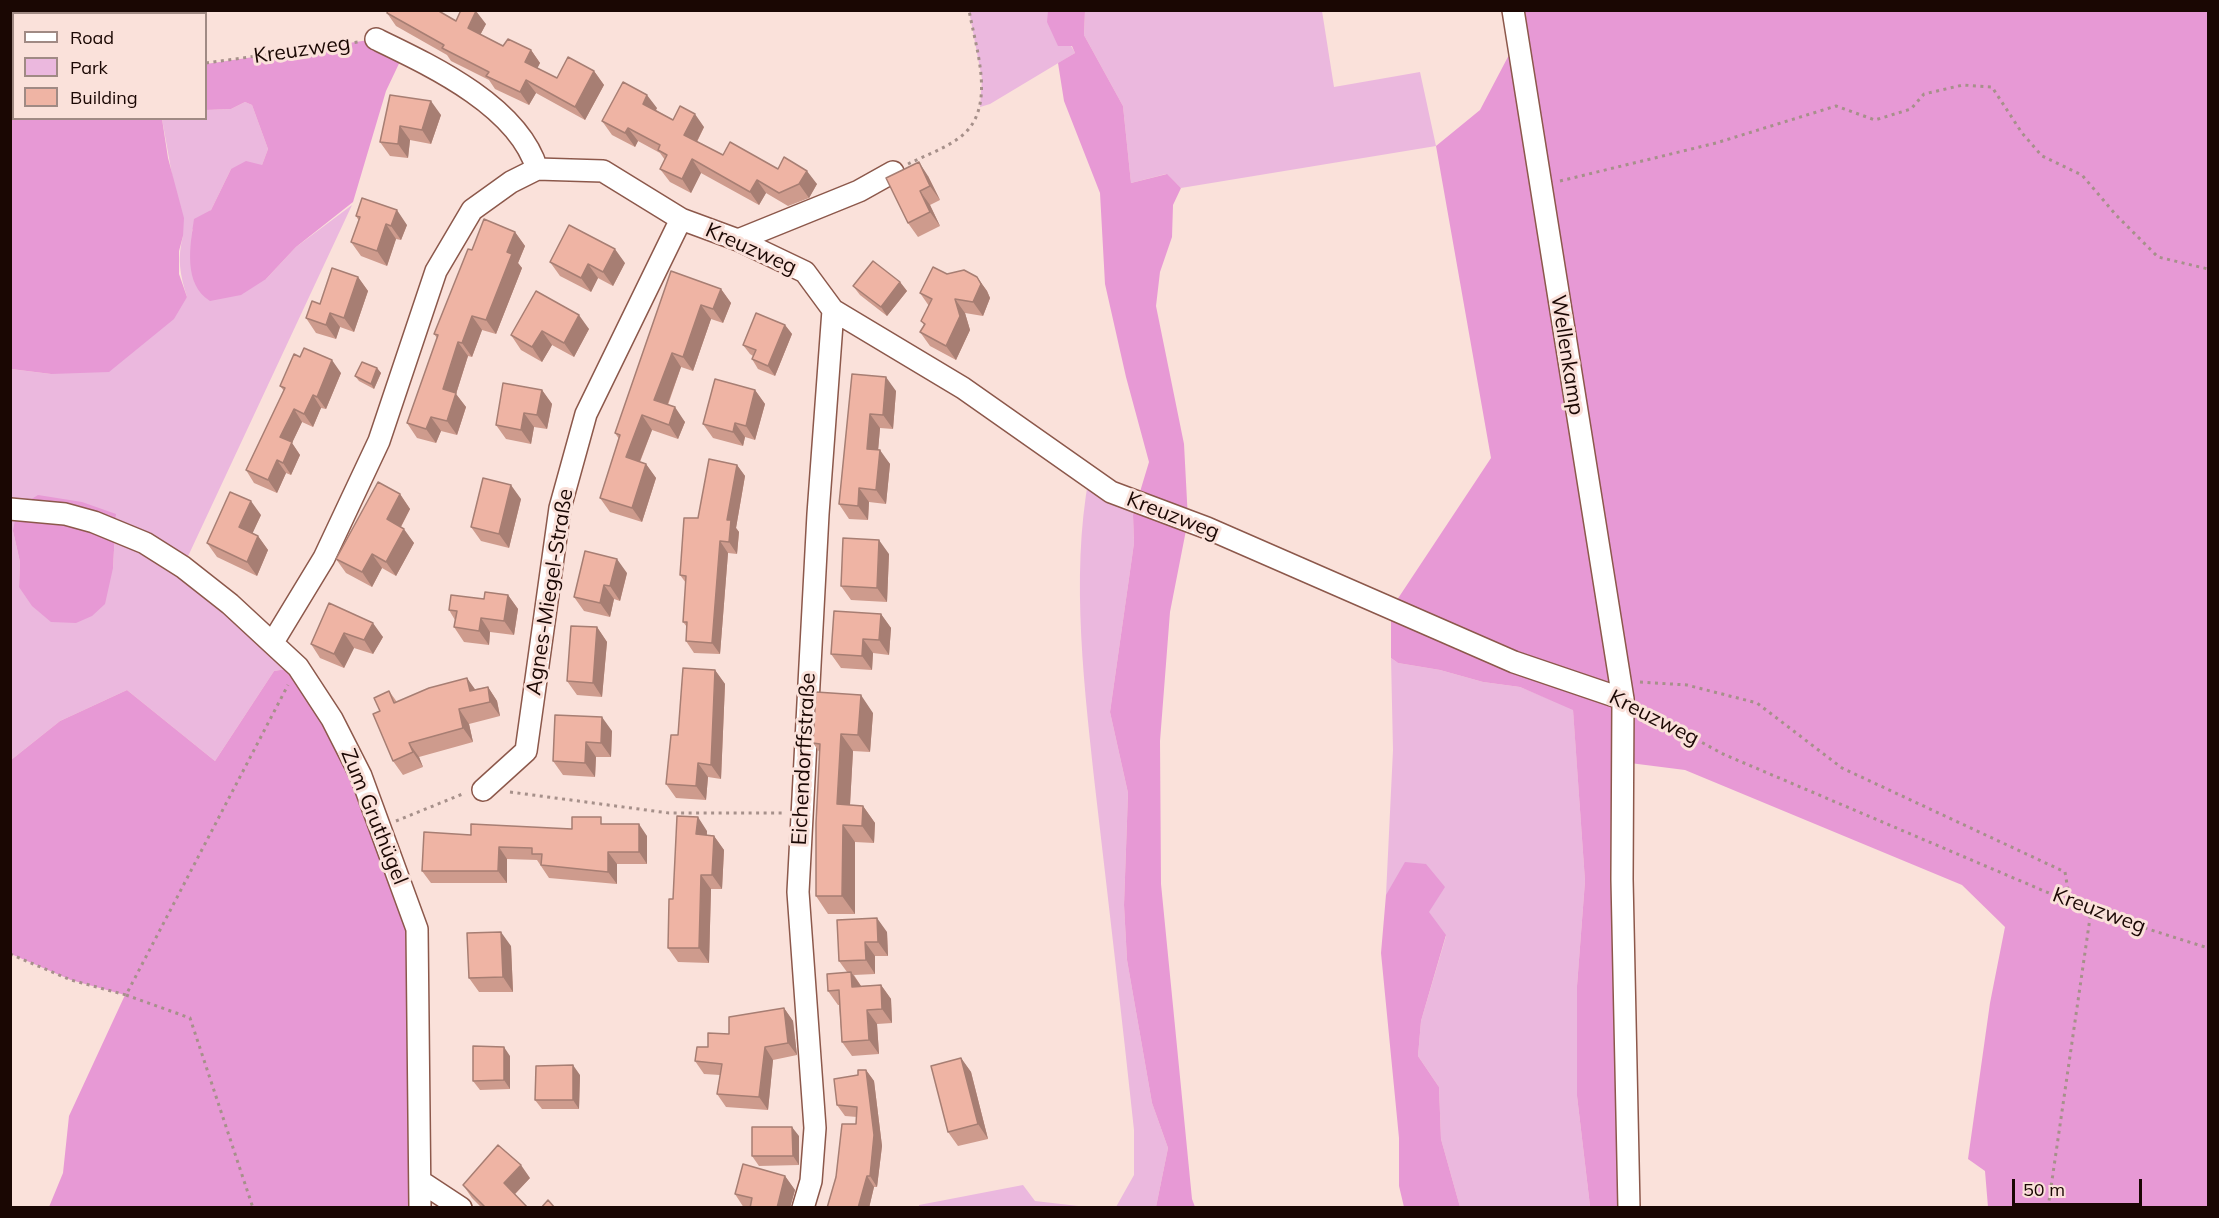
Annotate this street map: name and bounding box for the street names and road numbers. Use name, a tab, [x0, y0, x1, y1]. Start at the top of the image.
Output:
street label: Kreuzweg	[252, 31, 352, 69]
street label: Kreuzweg	[701, 218, 801, 280]
street label: Wellenkamp	[1545, 293, 1589, 417]
street label: Agnes-Miegel-Straße	[521, 487, 579, 697]
street label: Kreuzweg	[1123, 487, 1223, 545]
street label: Eichendorffstraße	[787, 672, 821, 846]
street label: Kreuzweg	[1605, 685, 1703, 751]
street label: Zum Gruthügel	[335, 745, 413, 889]
street label: Kreuzweg	[2049, 883, 2149, 939]

